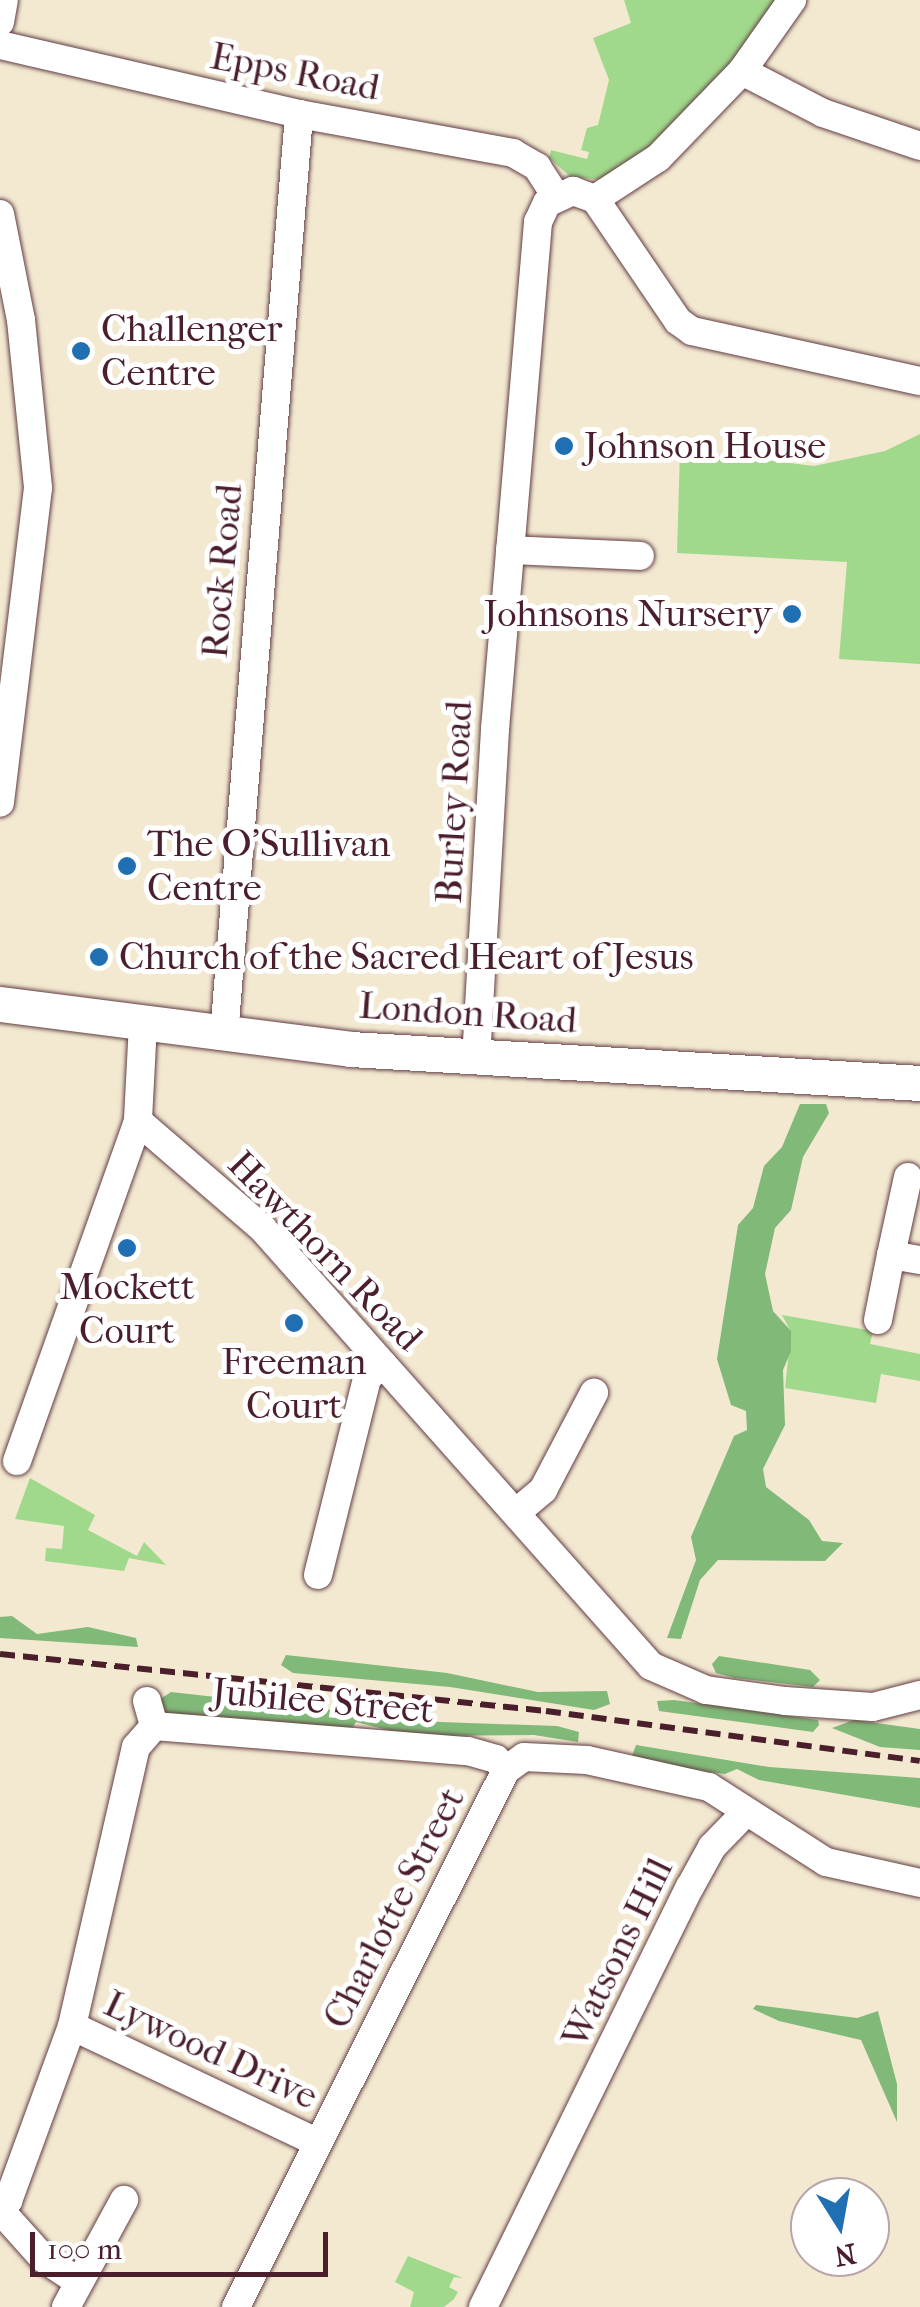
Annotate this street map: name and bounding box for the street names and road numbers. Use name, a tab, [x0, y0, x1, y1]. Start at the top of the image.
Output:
street label: Epps Road	[207, 33, 383, 111]
street label: Rock Road	[192, 482, 252, 660]
street label: Burley Road	[426, 699, 482, 905]
street label: London Road	[357, 983, 579, 1043]
street label: Hawthorn Road	[218, 1142, 432, 1360]
street label: Jubilee Street	[210, 1669, 436, 1733]
street label: Charlotte Street	[314, 1780, 474, 2036]
street label: Watsons Hill	[551, 1851, 683, 2055]
street label: Lywood Drive	[97, 1981, 325, 2119]

